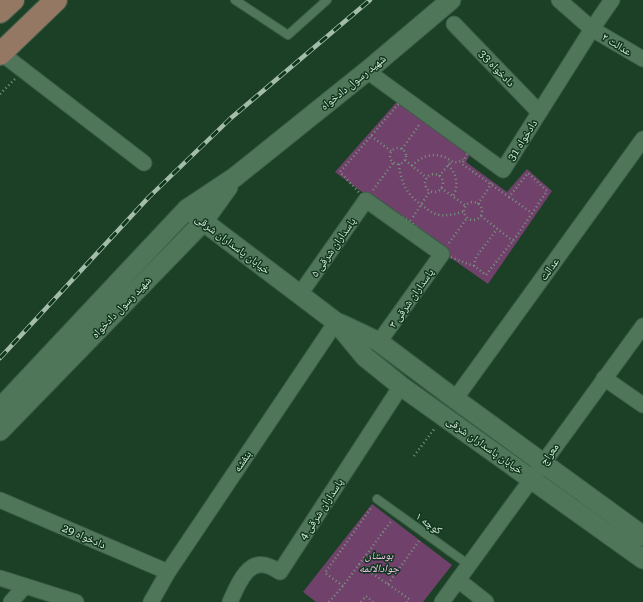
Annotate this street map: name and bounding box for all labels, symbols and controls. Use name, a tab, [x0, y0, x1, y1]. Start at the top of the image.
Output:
street label: عدالت ۲	[599, 30, 634, 59]
street label: دادخواه 33	[476, 47, 518, 90]
street label: شهید رسول دادخواه	[318, 52, 389, 113]
street label: دادخواه 31	[505, 117, 540, 163]
street label: خیابان پاسداران شرقی	[193, 212, 273, 277]
street label: پاسداران شرقی ۵	[308, 215, 359, 279]
street label: عدالت	[537, 255, 562, 283]
street label: پاسداران شرقی ۳	[386, 266, 437, 330]
street label: شهید رسول دادخواه	[89, 274, 154, 341]
street label: خیابان پاسداران شرقی	[444, 414, 525, 477]
street label: معراج	[537, 441, 562, 468]
street label: بنفشه	[231, 448, 254, 474]
street label: پاسداران شرقی 4	[297, 476, 346, 542]
street label: کوچه ۱	[413, 510, 445, 537]
street label: دادخواه 29	[60, 521, 108, 552]
park label: بوستان جوادالائمه	[359, 549, 400, 575]

